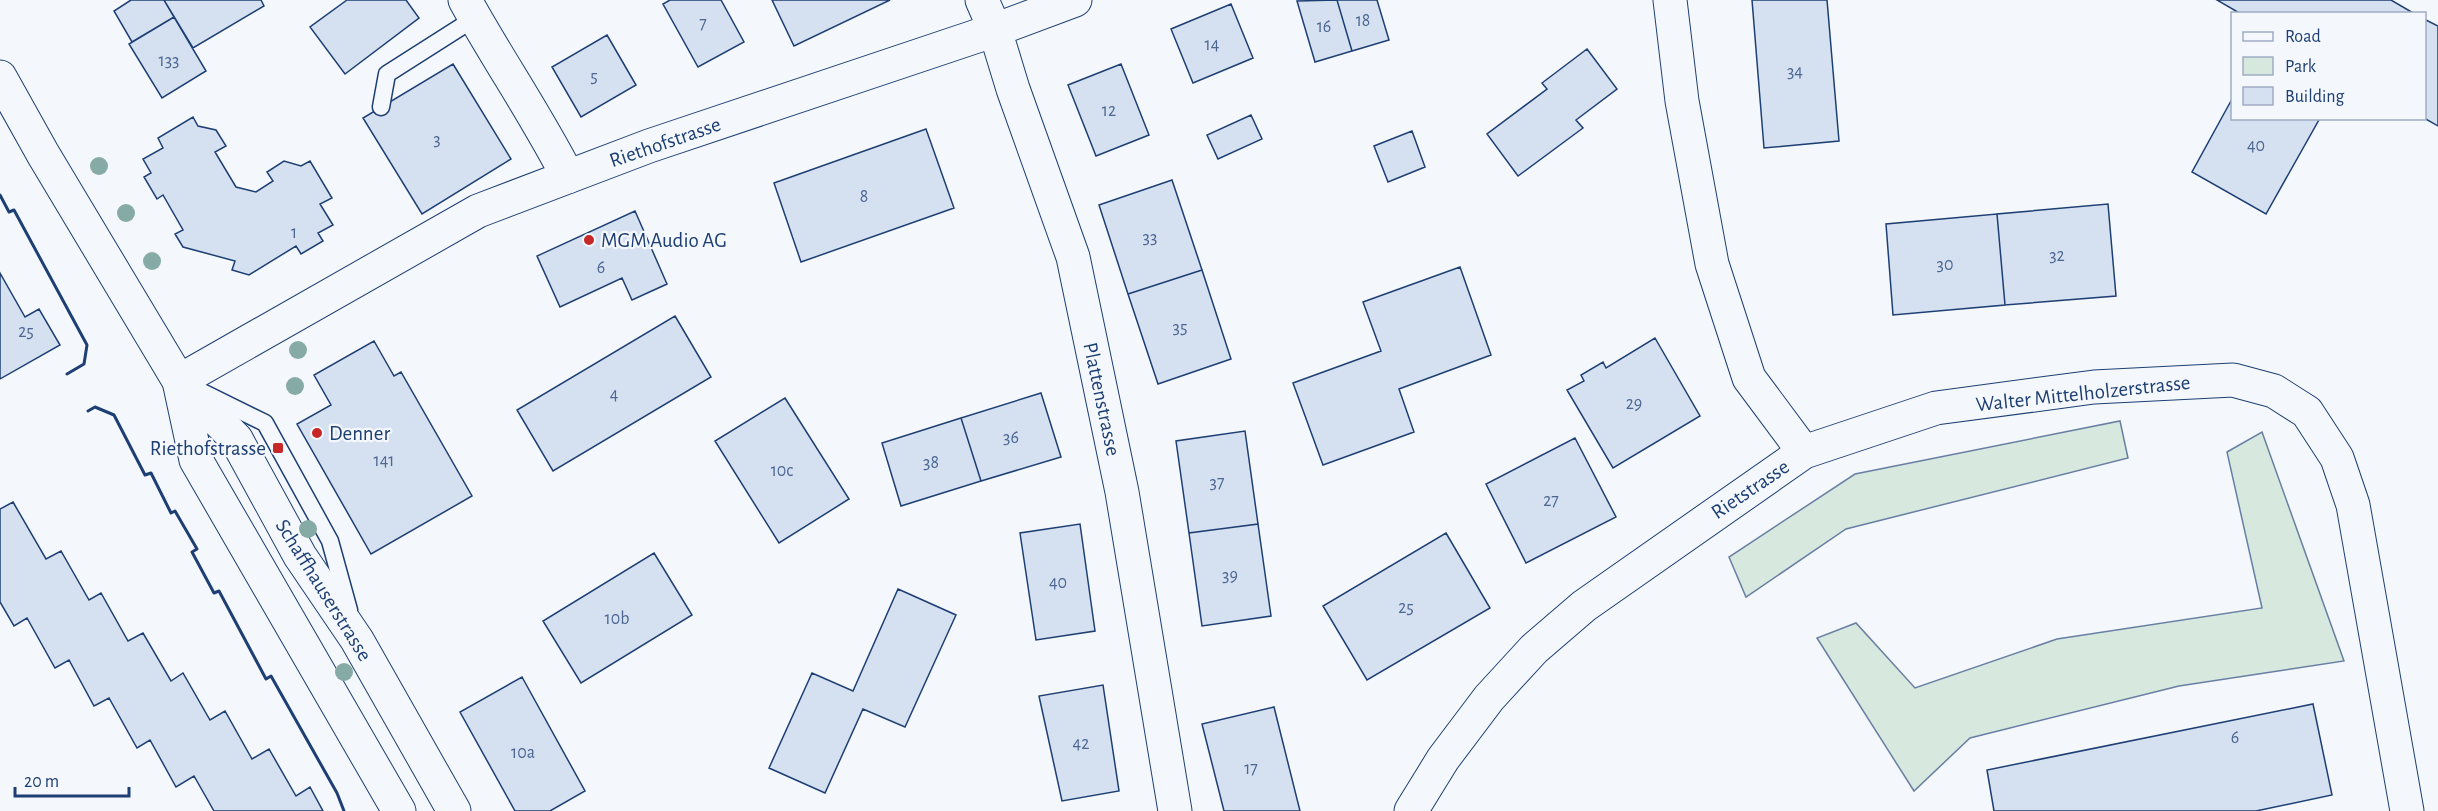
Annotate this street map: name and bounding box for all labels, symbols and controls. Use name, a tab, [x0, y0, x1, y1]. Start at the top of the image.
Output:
house number: 18	[1356, 12, 1370, 30]
legend	[2231, 12, 2426, 120]
house number: 7	[699, 15, 707, 33]
house number: 16	[1317, 18, 1331, 36]
text: Road	[2285, 28, 2321, 46]
house number: 14	[1205, 36, 1220, 54]
house number: 133	[158, 52, 180, 70]
text: Park	[2285, 58, 2317, 76]
house number: 34	[1787, 63, 1803, 81]
house number: 5	[590, 68, 598, 86]
text: Building	[2285, 88, 2345, 106]
house number: 12	[1102, 102, 1116, 120]
street label: Riethofstrasse	[607, 114, 724, 171]
house number: 3	[433, 131, 441, 149]
house number: 40	[2247, 137, 2265, 155]
house number: 8	[860, 188, 868, 206]
house number: 1	[291, 224, 297, 242]
house number: 33	[1143, 229, 1157, 247]
place label: MGM Audio AG	[601, 230, 727, 251]
marker: MGM Audio AG	[582, 233, 596, 247]
house number: 32	[2049, 247, 2065, 265]
house number: 30	[1937, 256, 1953, 274]
house number: 6	[597, 259, 605, 277]
house number: 35	[1173, 319, 1187, 337]
house number: 25	[18, 323, 34, 341]
street label: Plattenstrasse	[1079, 340, 1124, 458]
street label: Walter Mittelholzerstrasse	[1975, 372, 2191, 415]
house number: 4	[610, 386, 619, 404]
house number: 29	[1626, 395, 1642, 413]
place label: Denner	[329, 423, 390, 444]
marker: Denner	[310, 426, 324, 440]
house number: 36	[1003, 429, 1019, 447]
place label: Riethofstrasse	[150, 438, 266, 459]
marker: Riethofstrasse	[271, 441, 285, 455]
house number: 141	[373, 452, 395, 470]
house number: 38	[923, 454, 939, 472]
street label: Rietstrasse	[1707, 456, 1793, 523]
house number: 10c	[771, 462, 793, 480]
house number: 37	[1210, 474, 1224, 492]
house number: 27	[1543, 492, 1559, 510]
street label: Schaffhauserstrasse	[272, 516, 376, 665]
house number: 39	[1222, 567, 1238, 585]
house number: 40	[1049, 574, 1067, 592]
house number: 25	[1398, 599, 1414, 617]
house number: 10b	[605, 610, 629, 628]
house number: 6	[2231, 729, 2239, 747]
house number: 42	[1073, 735, 1089, 753]
house number: 10a	[511, 744, 535, 762]
scale bar	[15, 760, 129, 798]
house number: 17	[1244, 760, 1258, 778]
text: 20 m	[24, 773, 59, 791]

